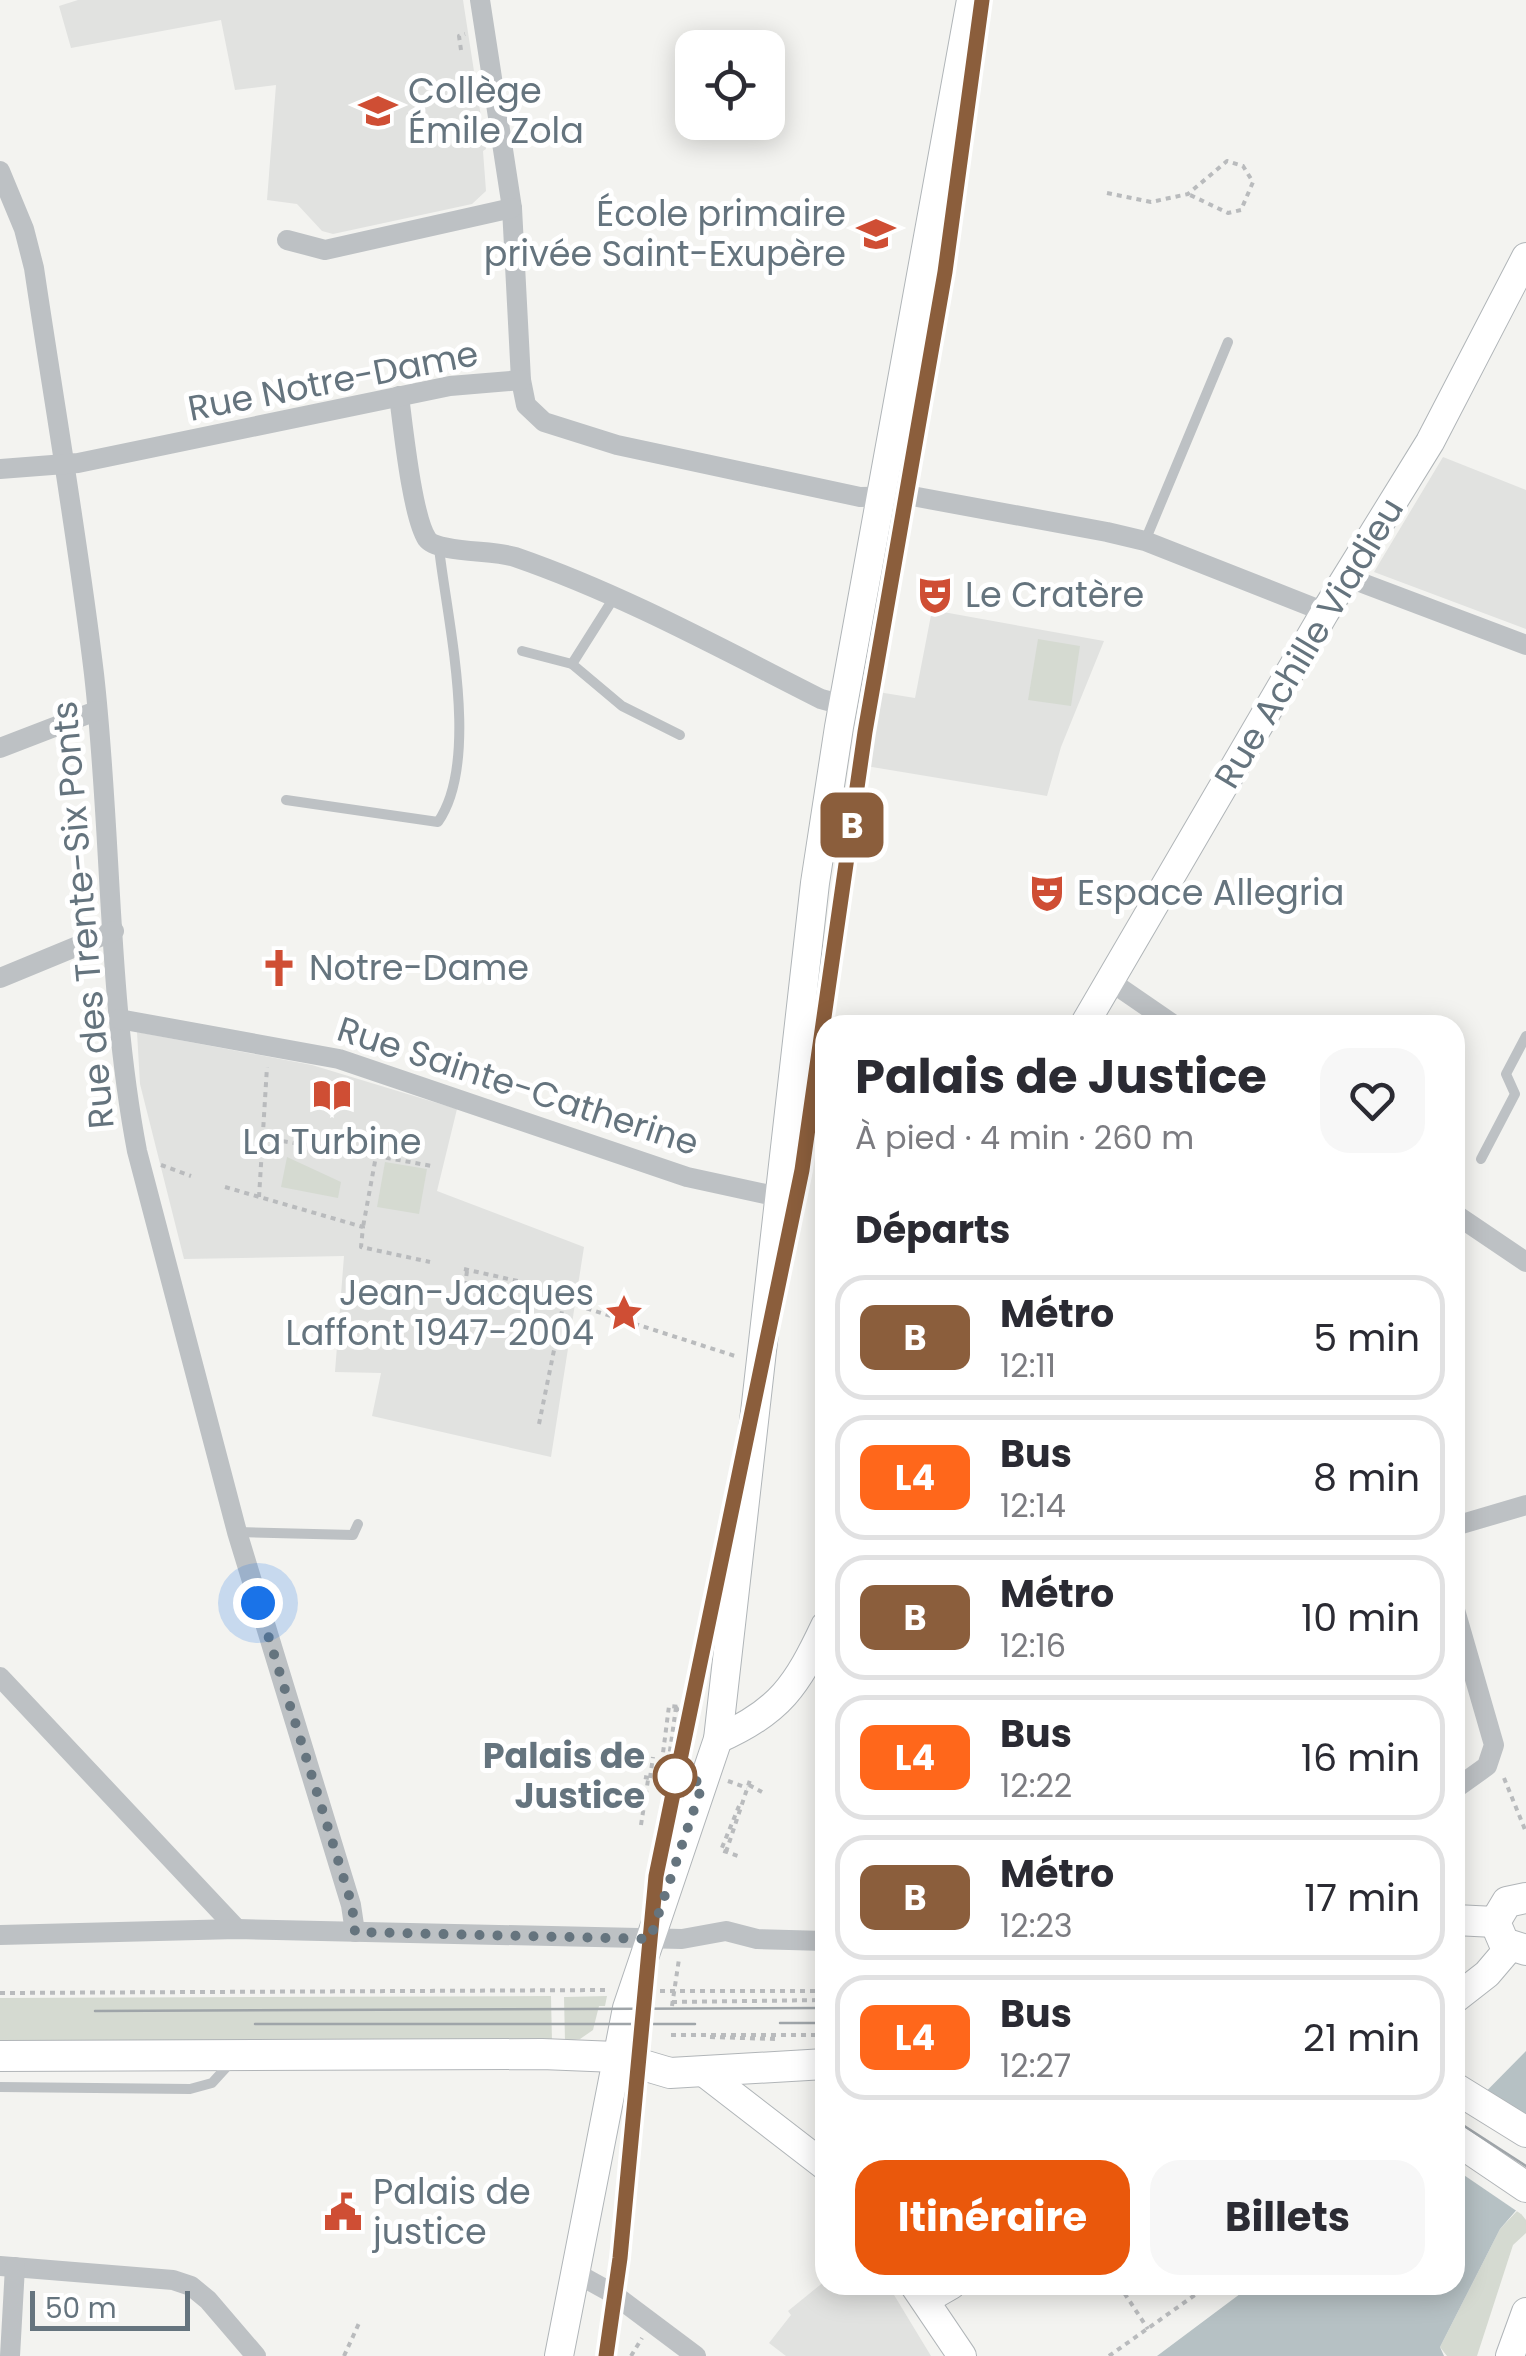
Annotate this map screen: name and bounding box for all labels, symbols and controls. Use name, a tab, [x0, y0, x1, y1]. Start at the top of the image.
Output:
map controls	[675, 30, 785, 140]
button: locate	[675, 30, 785, 140]
place label: Collège Émile Zola	[408, 66, 584, 155]
school or university icon: Collège Émile Zola	[357, 90, 399, 132]
place label: École primaire privée Saint-Exupère	[484, 189, 846, 278]
school or university icon: École primaire privée Saint-Exupère	[855, 213, 897, 255]
street label: Rue Notre-Dame	[184, 328, 482, 433]
street label: Rue Achille Viadieu	[1202, 488, 1415, 797]
place label: Le Cratère	[965, 570, 1144, 619]
theatre icon: Le Cratère	[914, 574, 956, 616]
street label: Rue des Trente-Six Ponts	[39, 699, 126, 1131]
line badge: B	[820, 792, 884, 858]
text: B	[840, 801, 864, 850]
place label: Espace Allegria	[1077, 868, 1344, 917]
theatre icon: Espace Allegria	[1026, 872, 1068, 914]
place label: Notre-Dame	[309, 943, 529, 992]
church icon: Notre-Dame	[258, 947, 300, 989]
street label: Rue Sainte-Catherine	[331, 1004, 705, 1167]
text: Palais de Justice	[855, 1043, 1267, 1110]
button: heart	[1320, 1048, 1425, 1153]
library icon: La Turbine	[311, 1074, 353, 1116]
text: À pied · 4 min · 260 m	[855, 1115, 1194, 1160]
place label: La Turbine	[243, 1117, 421, 1166]
text: Départs	[855, 1203, 1011, 1256]
place label: Jean-Jacques Laffont 1947-2004	[286, 1268, 594, 1357]
text: Métro	[1000, 1287, 1114, 1340]
place icon: Jean-Jacques Laffont 1947-2004	[603, 1292, 645, 1334]
text: 5 min	[1313, 1311, 1420, 1364]
text: B	[903, 1313, 927, 1362]
text: 12:11	[1000, 1343, 1056, 1388]
text: Bus	[1000, 1427, 1072, 1480]
text: 8 min	[1313, 1451, 1420, 1504]
text: L4	[895, 1453, 935, 1502]
text: 12:14	[1000, 1483, 1066, 1528]
text: Métro	[1000, 1567, 1114, 1620]
your location	[233, 1578, 283, 1628]
text: 10 min	[1301, 1591, 1420, 1644]
text: B	[903, 1593, 927, 1642]
text: 12:16	[1000, 1623, 1066, 1668]
text: Bus	[1000, 1707, 1072, 1760]
place label: Palais de Justice	[483, 1731, 645, 1820]
text: 16 min	[1301, 1731, 1420, 1784]
text: L4	[895, 1733, 935, 1782]
marker: Palais de Justice	[654, 1755, 696, 1797]
text: 12:22	[1000, 1763, 1072, 1808]
text: Métro	[1000, 1847, 1114, 1900]
text: 17 min	[1304, 1871, 1420, 1924]
text: B	[903, 1873, 927, 1922]
text: 12:23	[1000, 1903, 1073, 1948]
text: Bus	[1000, 1987, 1072, 2040]
text: 21 min	[1303, 2011, 1420, 2064]
text: L4	[895, 2013, 935, 2062]
text: 12:27	[1000, 2043, 1071, 2088]
button: Itinéraire	[855, 2160, 1130, 2275]
button: Billets	[1150, 2160, 1425, 2275]
place label: Palais de justice	[372, 2167, 531, 2256]
public building icon: Palais de justice	[322, 2191, 364, 2233]
scale bar	[30, 2286, 190, 2330]
text: 50 m	[45, 2289, 116, 2328]

